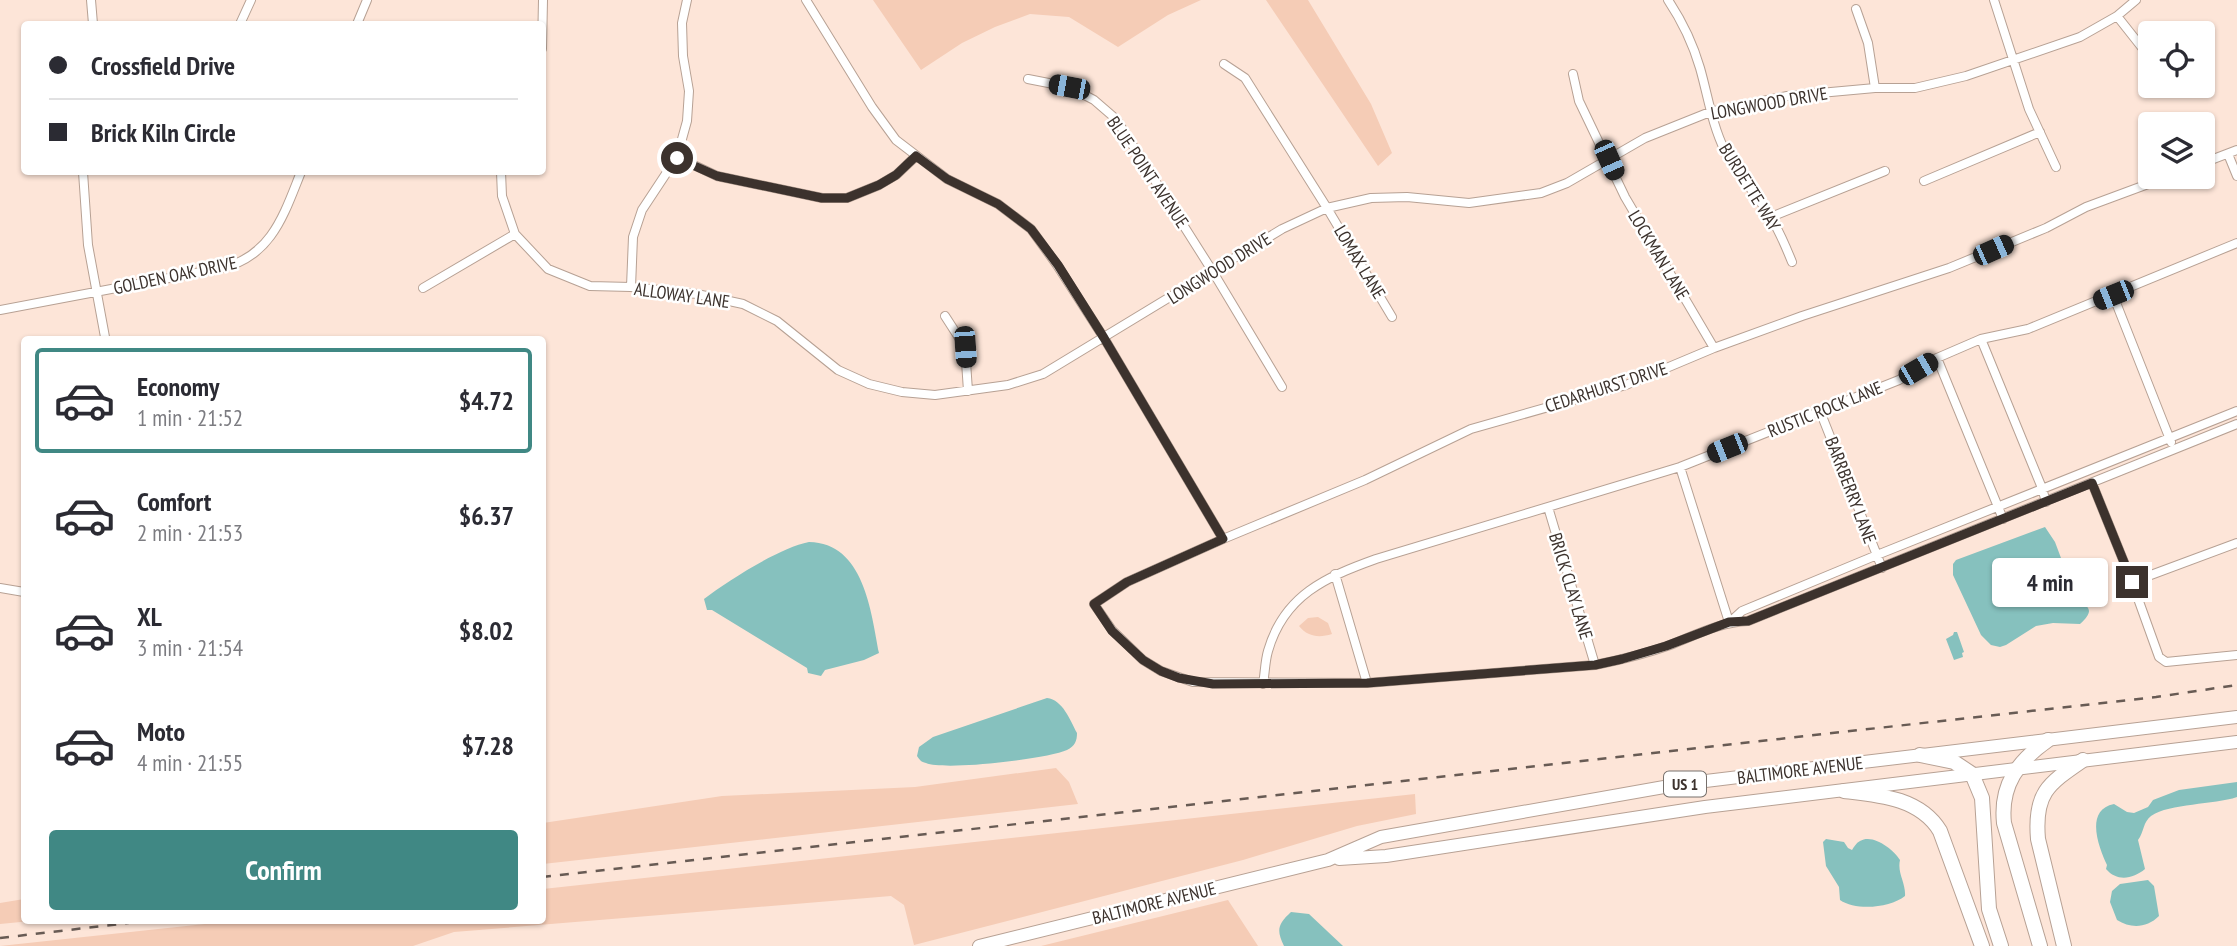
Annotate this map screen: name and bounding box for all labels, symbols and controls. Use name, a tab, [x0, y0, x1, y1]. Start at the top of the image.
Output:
map controls	[2138, 21, 2215, 189]
button: locate	[2138, 21, 2215, 98]
text: Crossfield Drive	[91, 49, 235, 82]
car	[1047, 73, 1092, 101]
street label: LONGWOOD DRIVE	[1709, 81, 1829, 125]
street label: BLUE POINT AVENUE	[1102, 112, 1194, 232]
button: layers	[2138, 112, 2215, 189]
text: Brick Kiln Circle	[91, 116, 236, 149]
car	[1591, 137, 1628, 183]
street label: BURDETTE WAY	[1714, 139, 1786, 236]
route start	[661, 142, 693, 174]
street label: LOCKMAN LANE	[1623, 206, 1695, 304]
street label: LOMAX LANE	[1329, 221, 1391, 303]
street label: LONGWOOD DRIVE	[1163, 227, 1275, 309]
car	[1970, 232, 2017, 268]
street label: GOLDEN OAK DRIVE	[111, 251, 239, 299]
street label: ALLOWAY LANE	[633, 277, 731, 313]
car	[2090, 277, 2137, 313]
car	[954, 325, 977, 369]
car	[1895, 349, 1942, 389]
street label: CEDARHURST DRIVE	[1542, 356, 1670, 418]
icon: car	[53, 369, 116, 432]
text: Economy	[137, 370, 219, 403]
street label: RUSTIC ROCK LANE	[1764, 376, 1886, 442]
text: $4.72	[459, 384, 514, 417]
text: 1 min · 21:52	[137, 403, 243, 432]
car	[1704, 430, 1751, 466]
street label: BARRBERRY LANE	[1820, 434, 1882, 546]
icon: car	[53, 484, 116, 547]
text: Comfort	[137, 485, 211, 518]
text: $6.37	[459, 499, 514, 532]
text: 2 min · 21:53	[137, 518, 243, 547]
street label: BRICK CLAY LANE	[1544, 530, 1598, 642]
callout: 4 min	[1992, 558, 2108, 606]
route end	[2116, 566, 2148, 598]
text: 4 min	[2027, 568, 2073, 597]
icon: car	[53, 599, 116, 662]
text: XL	[137, 600, 162, 633]
text: $8.02	[459, 614, 514, 647]
text: 3 min · 21:54	[137, 633, 243, 662]
icon: car	[53, 714, 116, 777]
text: Moto	[137, 715, 185, 748]
text: $7.28	[461, 729, 514, 762]
text: 4 min · 21:55	[137, 748, 243, 777]
street label: BALTIMORE AVENUE	[1736, 751, 1864, 789]
road number: US 1	[1664, 772, 1706, 796]
button: Confirm	[49, 830, 518, 910]
street label: BALTIMORE AVENUE	[1090, 877, 1218, 929]

